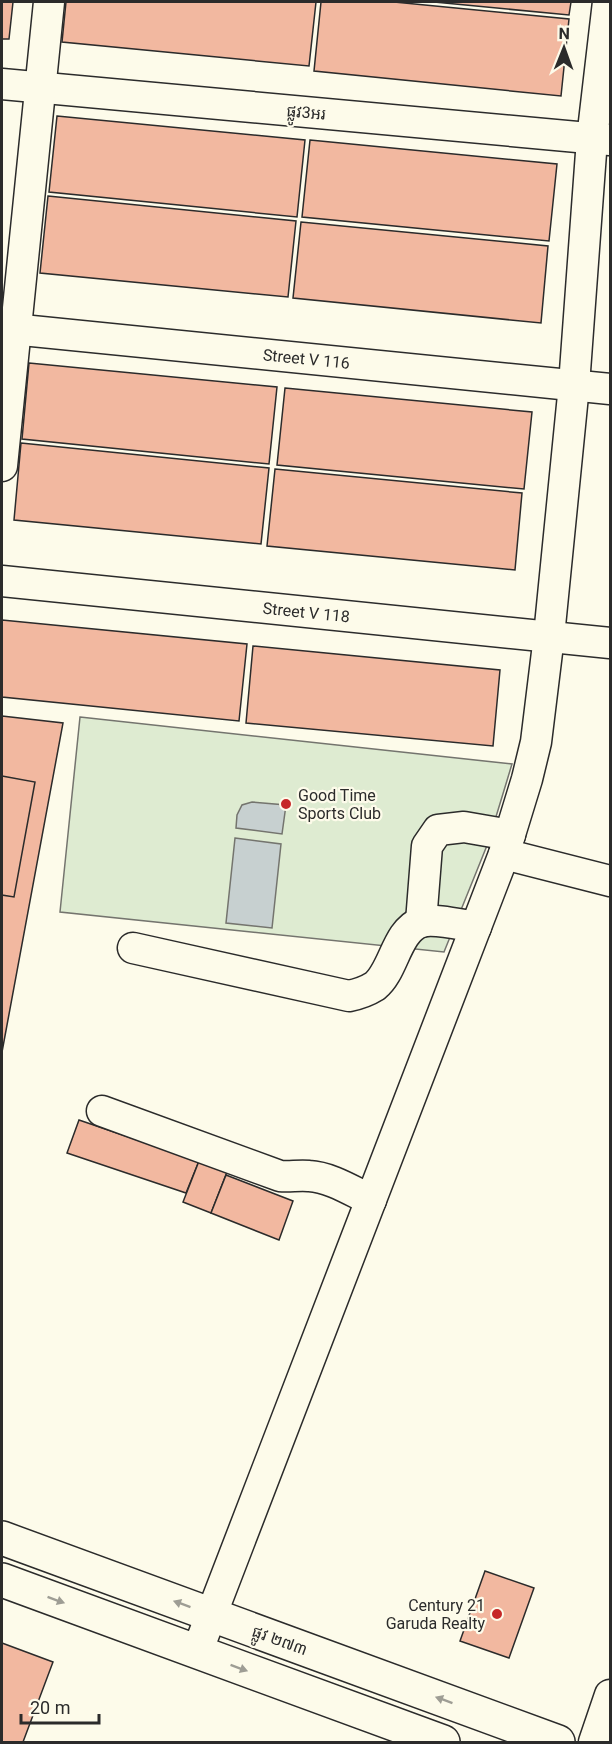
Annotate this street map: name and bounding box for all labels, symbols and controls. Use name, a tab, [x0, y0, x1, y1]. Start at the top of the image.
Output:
north arrow	[534, 18, 594, 78]
text: N	[558, 24, 570, 43]
street label: ផ្លូវ3អរ	[285, 101, 327, 128]
street label: Street V 116	[262, 345, 351, 373]
street label: Street V 118	[262, 599, 351, 626]
place label: Good Time Sports Club	[298, 786, 381, 823]
marker: Good Time Sports Club	[279, 797, 293, 811]
one-way arrow	[48, 1595, 66, 1605]
place label: Century 21 Garuda Realty	[386, 1596, 485, 1633]
one-way arrow	[173, 1599, 191, 1608]
marker: Century 21 Garuda Realty	[490, 1607, 504, 1621]
street label: ផ្លូវ ២៧៣	[248, 1622, 310, 1664]
one-way arrow	[230, 1663, 248, 1673]
scale bar	[21, 1687, 99, 1725]
one-way arrow	[434, 1695, 452, 1705]
text: 20 m	[30, 1697, 70, 1718]

